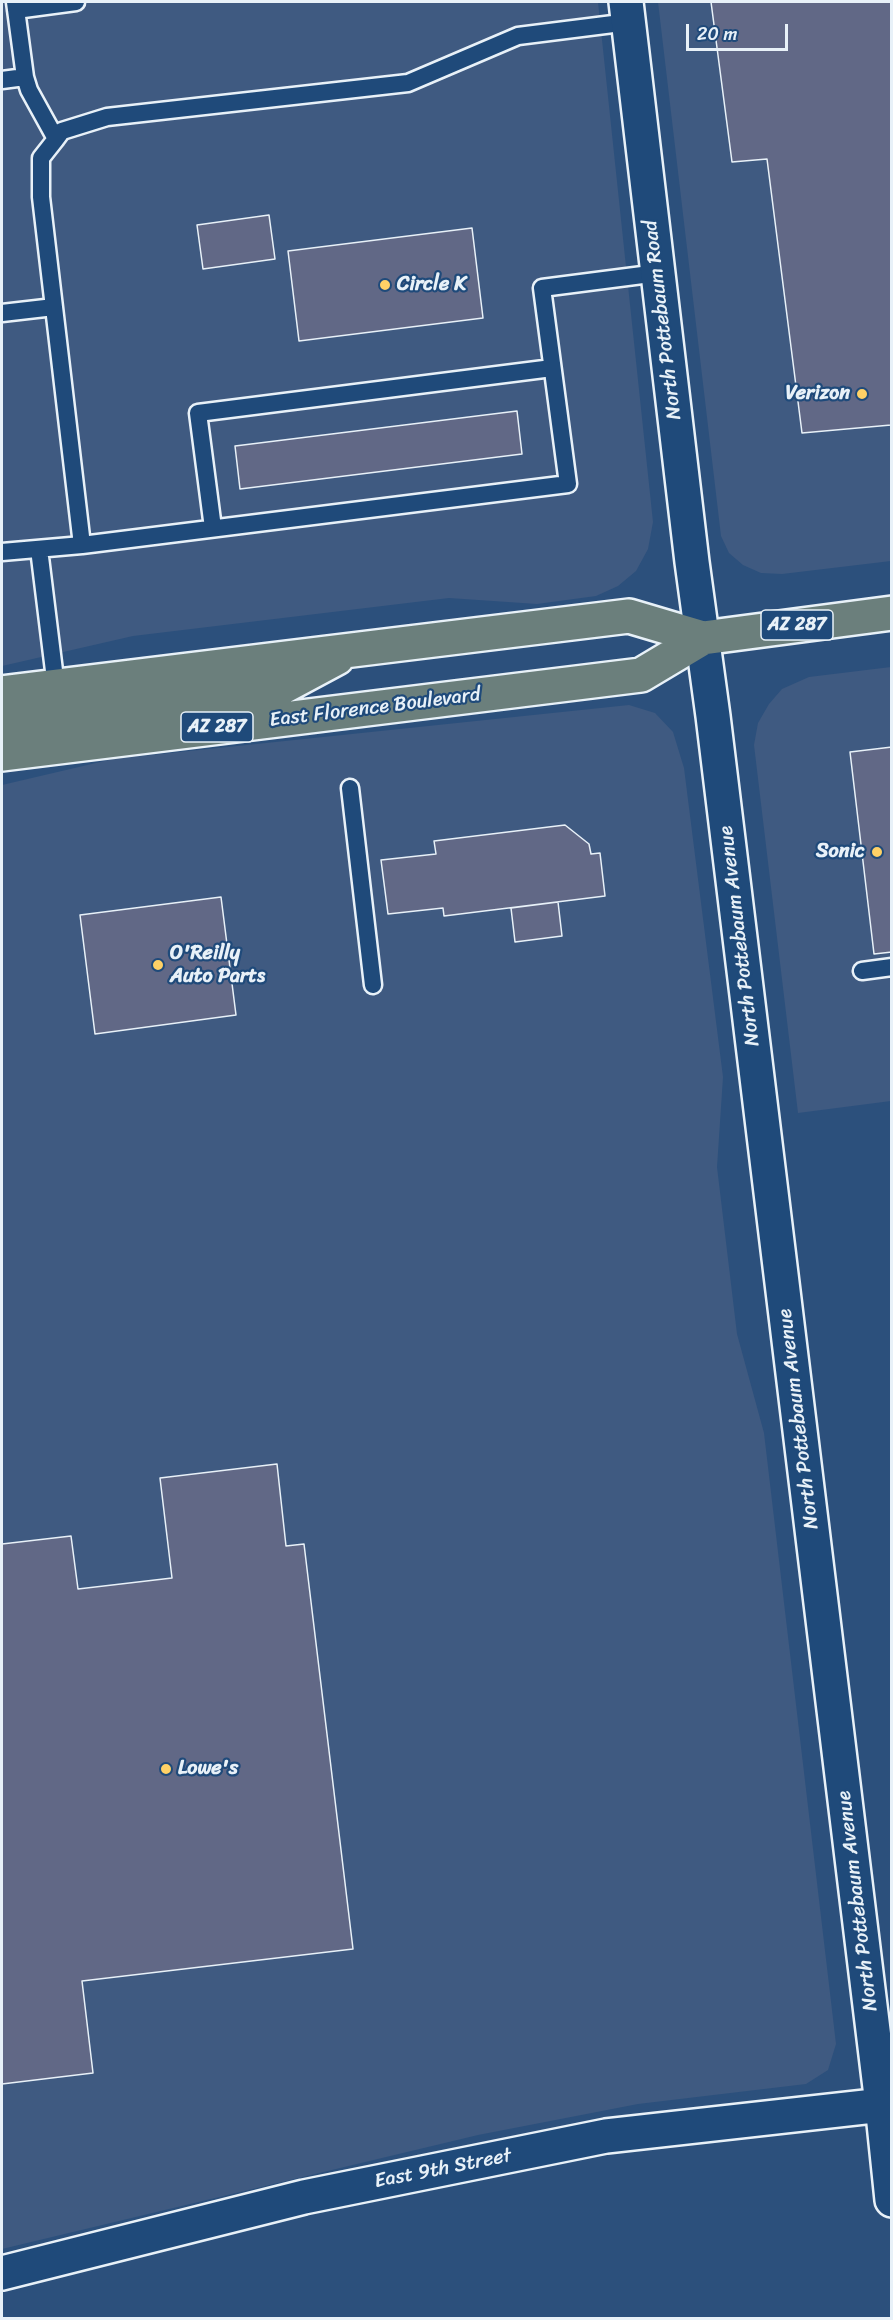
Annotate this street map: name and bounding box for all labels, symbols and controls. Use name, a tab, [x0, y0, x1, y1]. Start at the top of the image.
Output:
scale bar	[689, 12, 791, 50]
text: 20 m	[697, 18, 737, 50]
street label: North Pottebaum Road	[639, 219, 687, 421]
place label: Circle K	[397, 273, 467, 297]
marker: Circle K	[378, 278, 392, 292]
place label: Verizon	[785, 382, 850, 406]
marker: Verizon	[855, 387, 869, 401]
road number: AZ 287	[761, 610, 833, 640]
street label: East Florence Boulevard	[268, 683, 482, 733]
road number: AZ 287	[181, 712, 253, 742]
street label: North Pottebaum Avenue	[715, 824, 765, 1048]
place label: Sonic	[816, 840, 865, 864]
marker: Sonic	[870, 845, 884, 859]
place label: O'Reilly Auto Parts	[170, 942, 265, 989]
marker: O'Reilly Auto Parts	[151, 958, 165, 972]
street label: North Pottebaum Avenue	[774, 1307, 824, 1531]
place label: Lowe's	[178, 1757, 238, 1781]
marker: Lowe's	[159, 1762, 173, 1776]
street label: North Pottebaum Avenue	[833, 1789, 883, 2013]
street label: East 9th Street	[372, 2144, 514, 2194]

